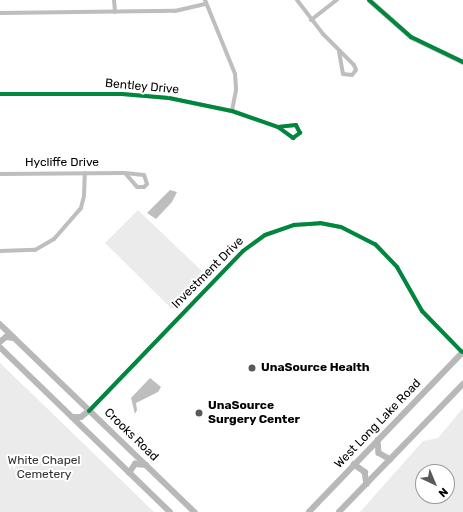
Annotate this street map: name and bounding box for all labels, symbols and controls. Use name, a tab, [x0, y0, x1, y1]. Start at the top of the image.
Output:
street label: Bentley Drive	[104, 77, 180, 97]
street label: Hycliffe Drive	[25, 156, 99, 170]
street label: Investment Drive	[169, 234, 247, 312]
place label: UnaSource Health	[261, 361, 370, 375]
marker: UnaSource Health	[246, 362, 258, 374]
street label: West Long Lake Road	[332, 377, 424, 471]
place label: UnaSource Surgery Center	[208, 399, 300, 427]
street label: Crooks Road	[101, 406, 161, 464]
marker: UnaSource Surgery Center	[193, 407, 205, 419]
park label: White Chapel Cemetery	[8, 454, 80, 482]
north arrow	[415, 464, 455, 504]
text: N	[436, 485, 450, 500]

